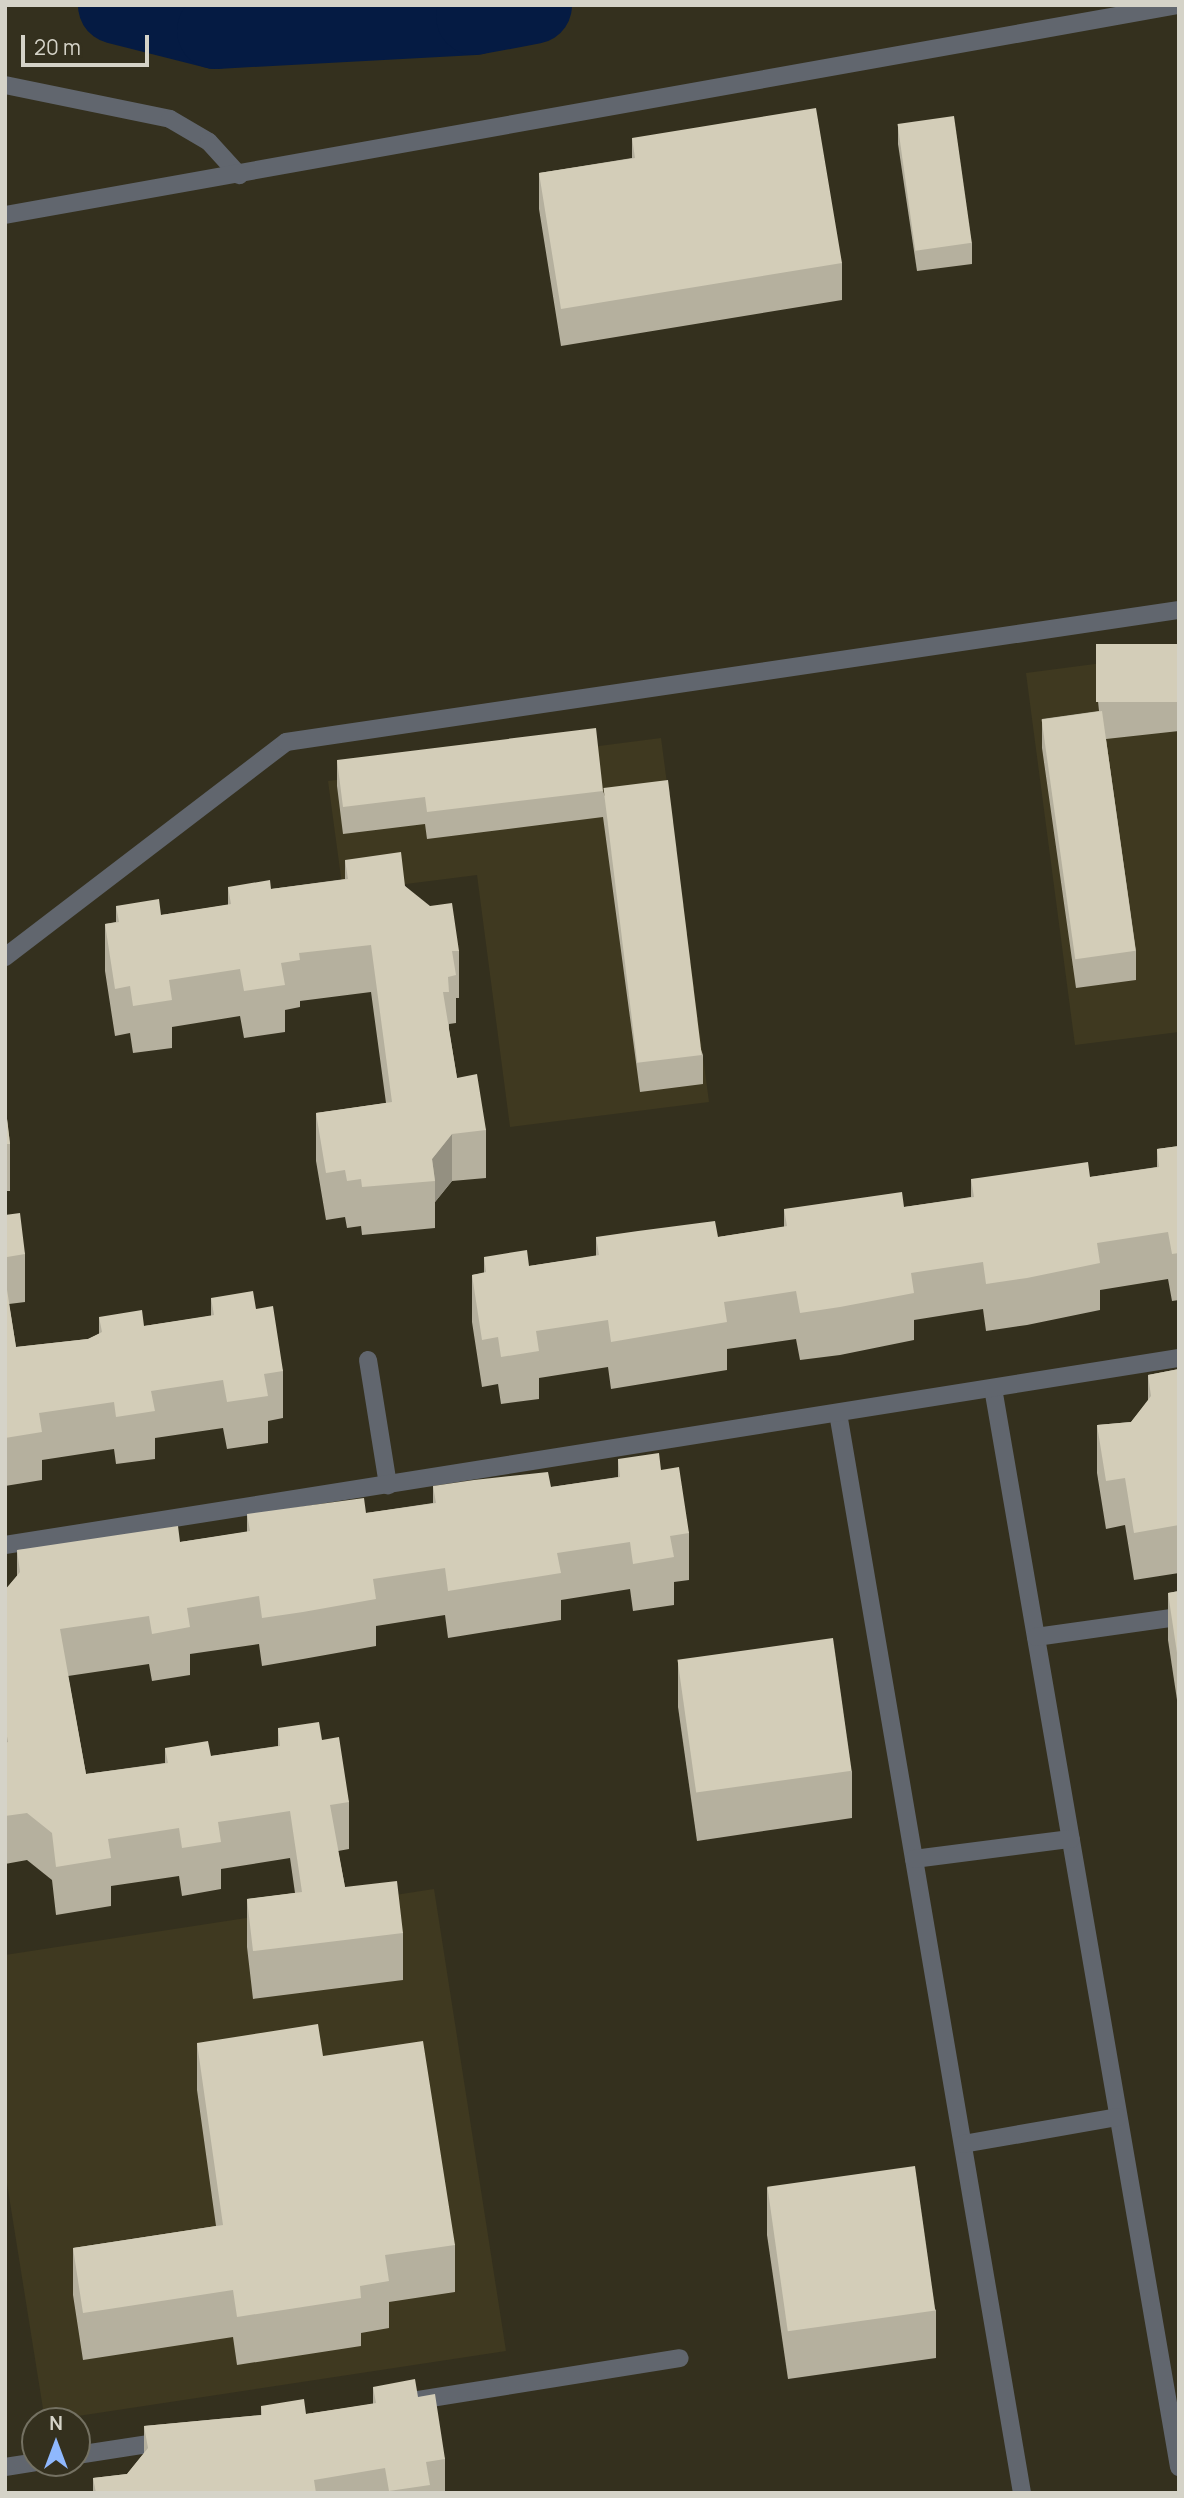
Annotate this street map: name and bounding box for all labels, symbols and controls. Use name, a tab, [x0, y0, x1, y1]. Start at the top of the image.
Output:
scale bar	[24, 21, 152, 65]
text: 20 m	[34, 33, 81, 61]
north arrow	[21, 2407, 91, 2477]
text: N	[49, 2410, 63, 2436]

